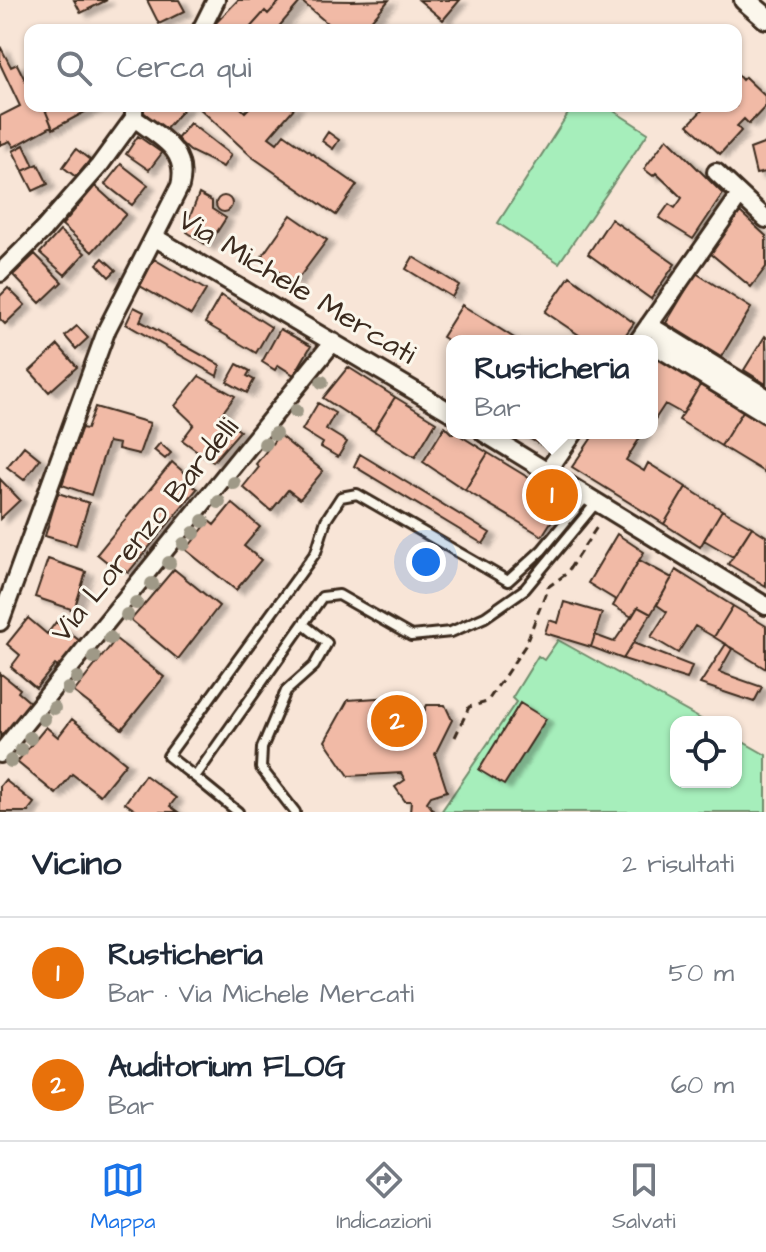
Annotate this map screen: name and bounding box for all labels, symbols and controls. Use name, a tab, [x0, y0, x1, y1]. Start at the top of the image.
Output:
search box	[24, 24, 742, 112]
icon: search	[52, 46, 96, 90]
text: Cerca qui	[116, 47, 251, 89]
street label: Via Michele Mercati	[170, 199, 425, 375]
popup	[446, 335, 658, 439]
text: Rusticheria	[475, 348, 629, 390]
text: Bar	[475, 390, 521, 426]
street label: Via Lorenzo Bardelli	[41, 408, 249, 651]
pin: 1	[526, 465, 578, 525]
your location	[406, 542, 446, 582]
pin: 2	[371, 691, 423, 751]
map controls	[670, 716, 742, 788]
button: locate	[670, 716, 742, 788]
text: Vicino	[32, 840, 121, 888]
text: 2 risultati	[622, 846, 734, 882]
text: Rusticheria	[108, 934, 263, 976]
text: 1	[56, 955, 60, 991]
text: 50 m	[669, 955, 734, 991]
text: Bar · Via Michele Mercati	[108, 976, 414, 1012]
text: Auditorium FLOG	[108, 1046, 345, 1088]
text: 2	[51, 1067, 65, 1103]
text: 60 m	[671, 1067, 734, 1103]
text: Bar	[108, 1088, 154, 1124]
tab: Mappa	[90, 1158, 155, 1237]
tab: Indicazioni	[336, 1158, 431, 1237]
tab: Salvati	[612, 1158, 676, 1237]

